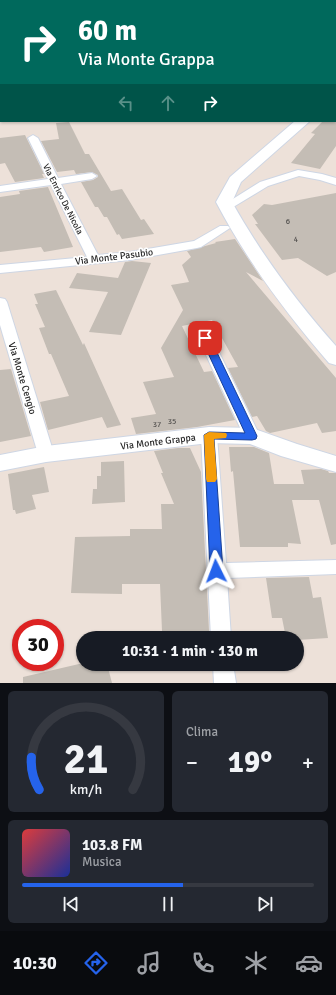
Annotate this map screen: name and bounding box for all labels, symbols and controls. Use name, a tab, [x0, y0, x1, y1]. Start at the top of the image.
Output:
text: 60 m	[78, 14, 137, 48]
icon: right	[12, 16, 64, 68]
text: Via Monte Grappa	[78, 48, 215, 70]
icon: left	[115, 92, 137, 114]
icon: ahead	[157, 92, 179, 114]
icon: right	[199, 92, 221, 114]
street label: Via Enrico De Nicola	[40, 162, 85, 237]
house number: 6	[286, 216, 290, 226]
house number: 4	[294, 234, 299, 244]
street label: Via Monte Pasubio	[74, 246, 154, 268]
pin	[188, 321, 222, 355]
icon: arrive	[194, 327, 216, 349]
street label: Via Monte Cengio	[5, 341, 39, 416]
house number: 35	[168, 416, 176, 426]
house number: 37	[153, 419, 161, 429]
street label: Via Monte Grappa	[120, 431, 197, 453]
position arrow	[195, 550, 237, 592]
speed limit sign: 30	[12, 619, 64, 671]
text: 10:31 · 1 min · 130 m	[122, 642, 258, 660]
text: Clima	[186, 724, 218, 740]
text: 21	[64, 733, 108, 784]
text: 19°	[228, 744, 272, 781]
text: −	[186, 749, 198, 776]
text: +	[302, 749, 314, 776]
text: km/h	[70, 780, 102, 797]
text: 103.8 FM	[82, 836, 143, 854]
text: Musica	[82, 854, 122, 870]
icon: previous	[60, 893, 82, 915]
icon: pause	[157, 893, 179, 915]
icon: next	[254, 893, 276, 915]
icon: directions	[82, 949, 110, 977]
icon: music	[135, 949, 163, 977]
icon: phone	[189, 949, 217, 977]
icon: climate	[242, 949, 270, 977]
icon: car	[295, 949, 323, 977]
text: 10:30	[13, 952, 57, 974]

